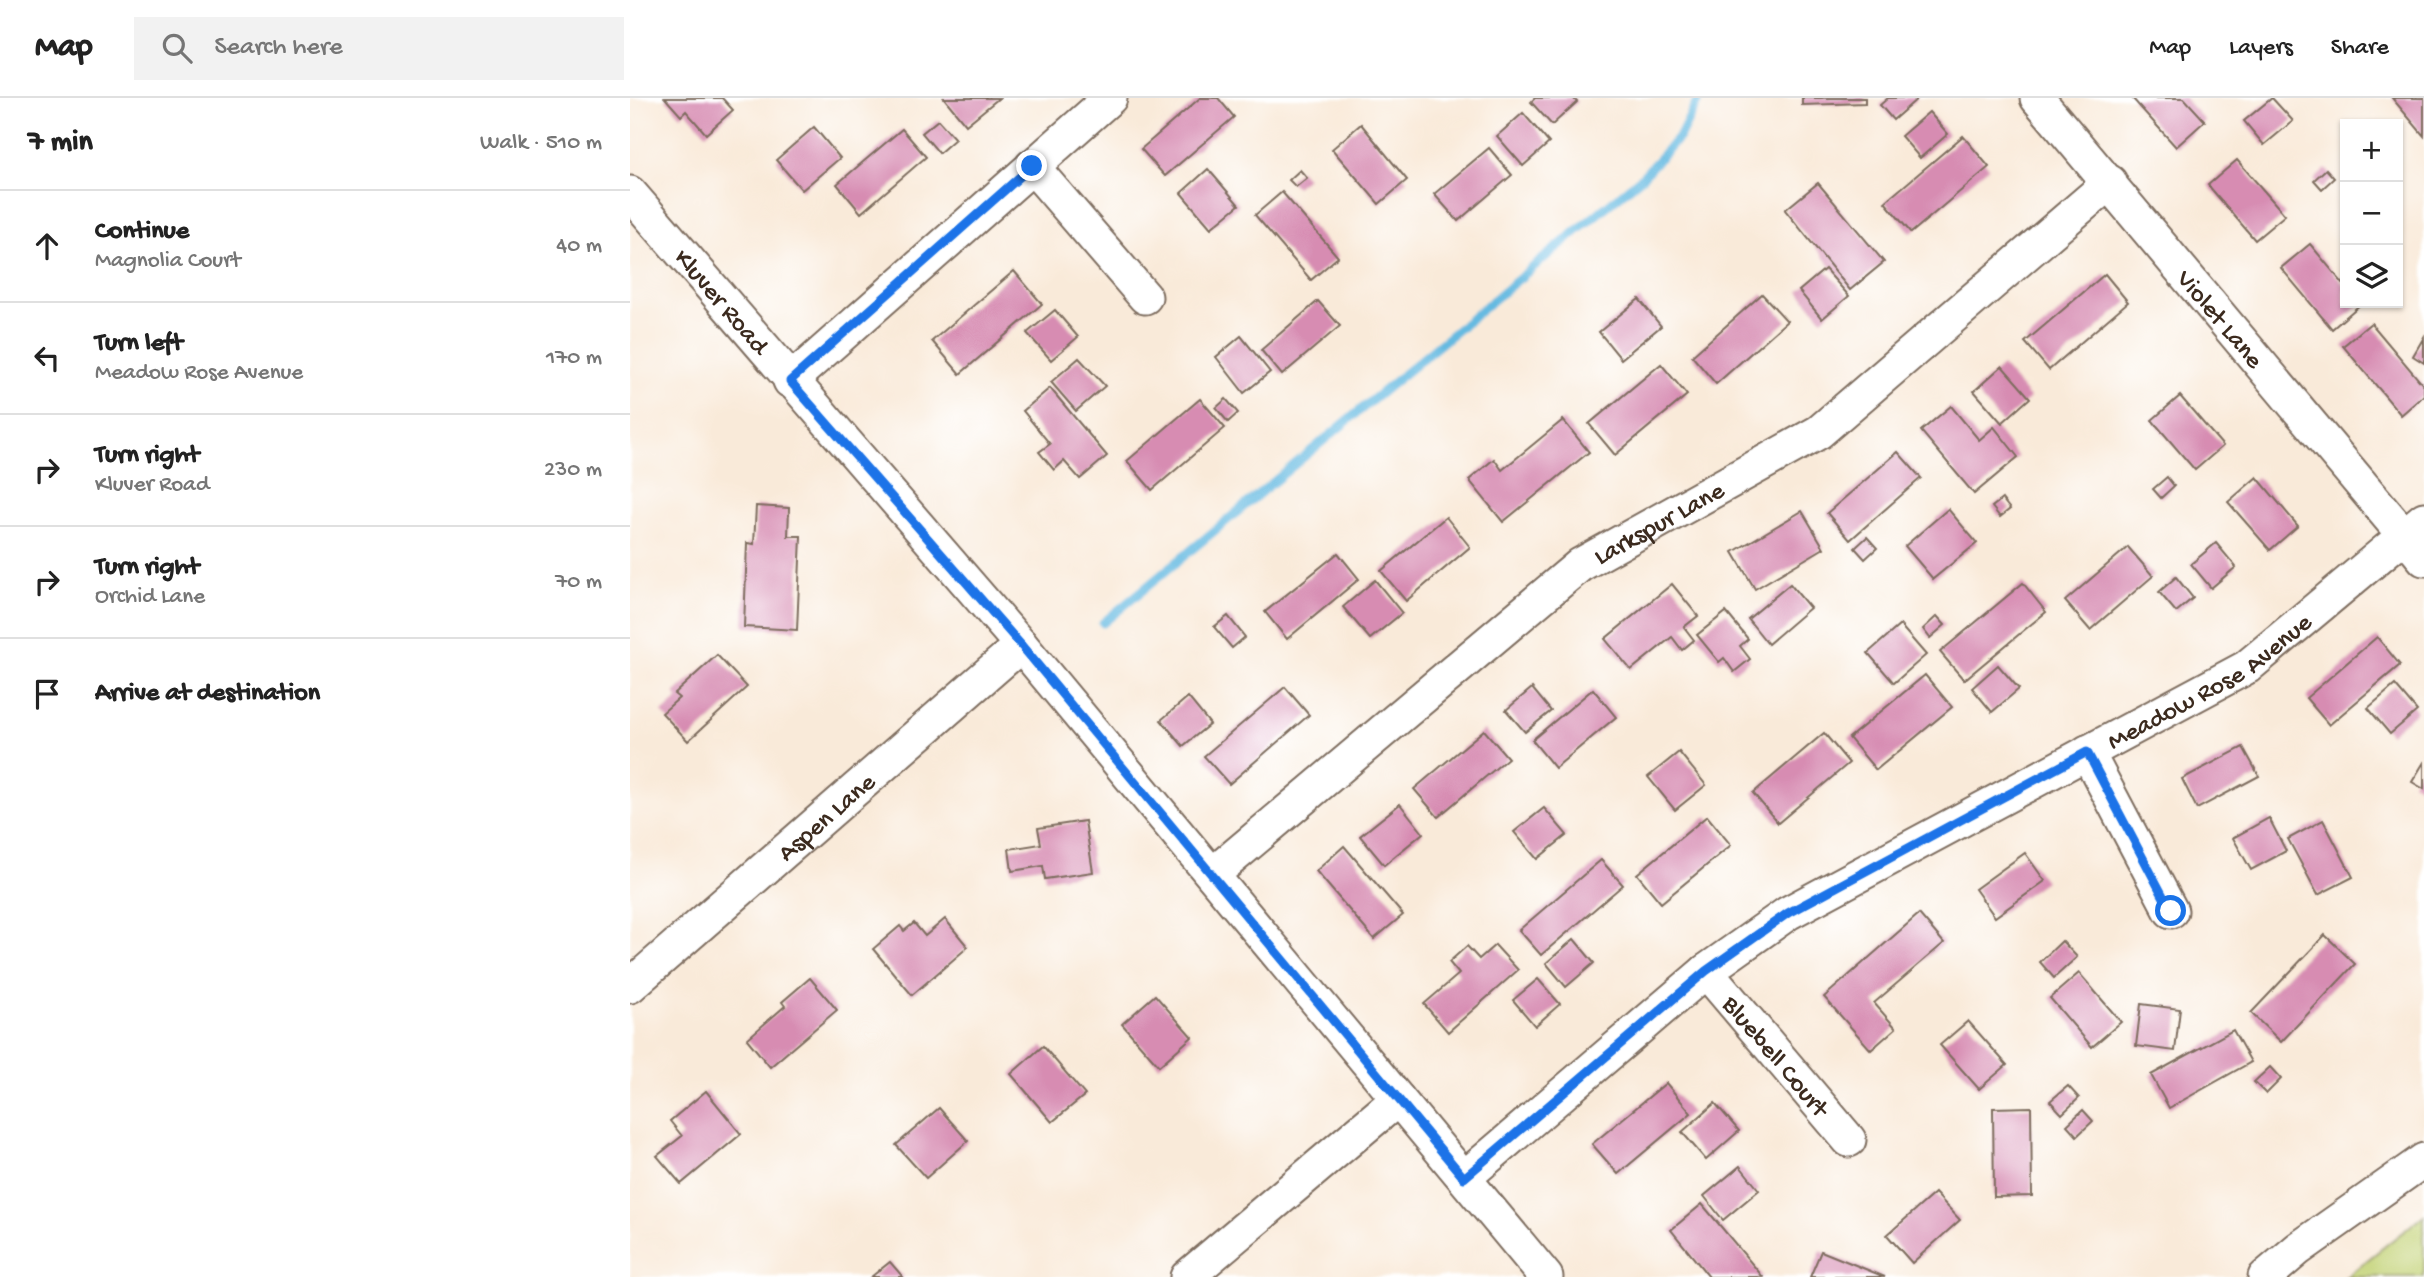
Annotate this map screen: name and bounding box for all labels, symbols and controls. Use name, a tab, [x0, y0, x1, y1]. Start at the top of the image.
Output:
search box	[134, 17, 624, 80]
text: Map	[35, 29, 92, 67]
icon: search	[158, 29, 196, 67]
text: Search here	[214, 33, 343, 64]
text: Map	[2149, 34, 2191, 63]
text: Layers	[2229, 34, 2293, 63]
text: Share	[2331, 34, 2389, 63]
map controls	[2340, 119, 2403, 308]
button: +	[2340, 119, 2403, 182]
text: 7 min	[28, 126, 93, 161]
text: Walk · 510 m	[480, 130, 602, 157]
route end	[1016, 150, 1047, 181]
button: −	[2340, 182, 2403, 245]
text: Continue	[95, 217, 189, 248]
icon: ahead	[28, 227, 66, 265]
text: 40 m	[556, 233, 602, 260]
street label: Kluver Road	[665, 244, 775, 364]
button: layers	[2340, 245, 2403, 308]
text: Magnolia Court	[95, 248, 241, 275]
street label: Violet Lane	[2167, 264, 2269, 377]
text: Turn left	[95, 329, 183, 360]
icon: left	[28, 339, 66, 377]
text: 170 m	[546, 345, 602, 372]
text: Meadow Rose Avenue	[95, 360, 303, 387]
text: Turn right	[95, 441, 199, 472]
icon: right	[28, 451, 66, 489]
text: 230 m	[544, 457, 602, 484]
text: Kluver Road	[95, 472, 209, 499]
street label: Larkspur Lane	[1589, 477, 1731, 574]
text: Turn right	[95, 553, 199, 584]
icon: right	[28, 563, 66, 601]
text: 70 m	[555, 569, 602, 596]
text: Orchid Lane	[95, 584, 205, 611]
street label: Meadow Rose Avenue	[2103, 608, 2320, 759]
icon: arrive	[28, 675, 66, 713]
text: Arrive at destination	[95, 679, 320, 710]
street label: Aspen Lane	[773, 768, 884, 870]
route start	[2155, 895, 2186, 926]
street label: Bluebell Court	[1713, 990, 1835, 1127]

